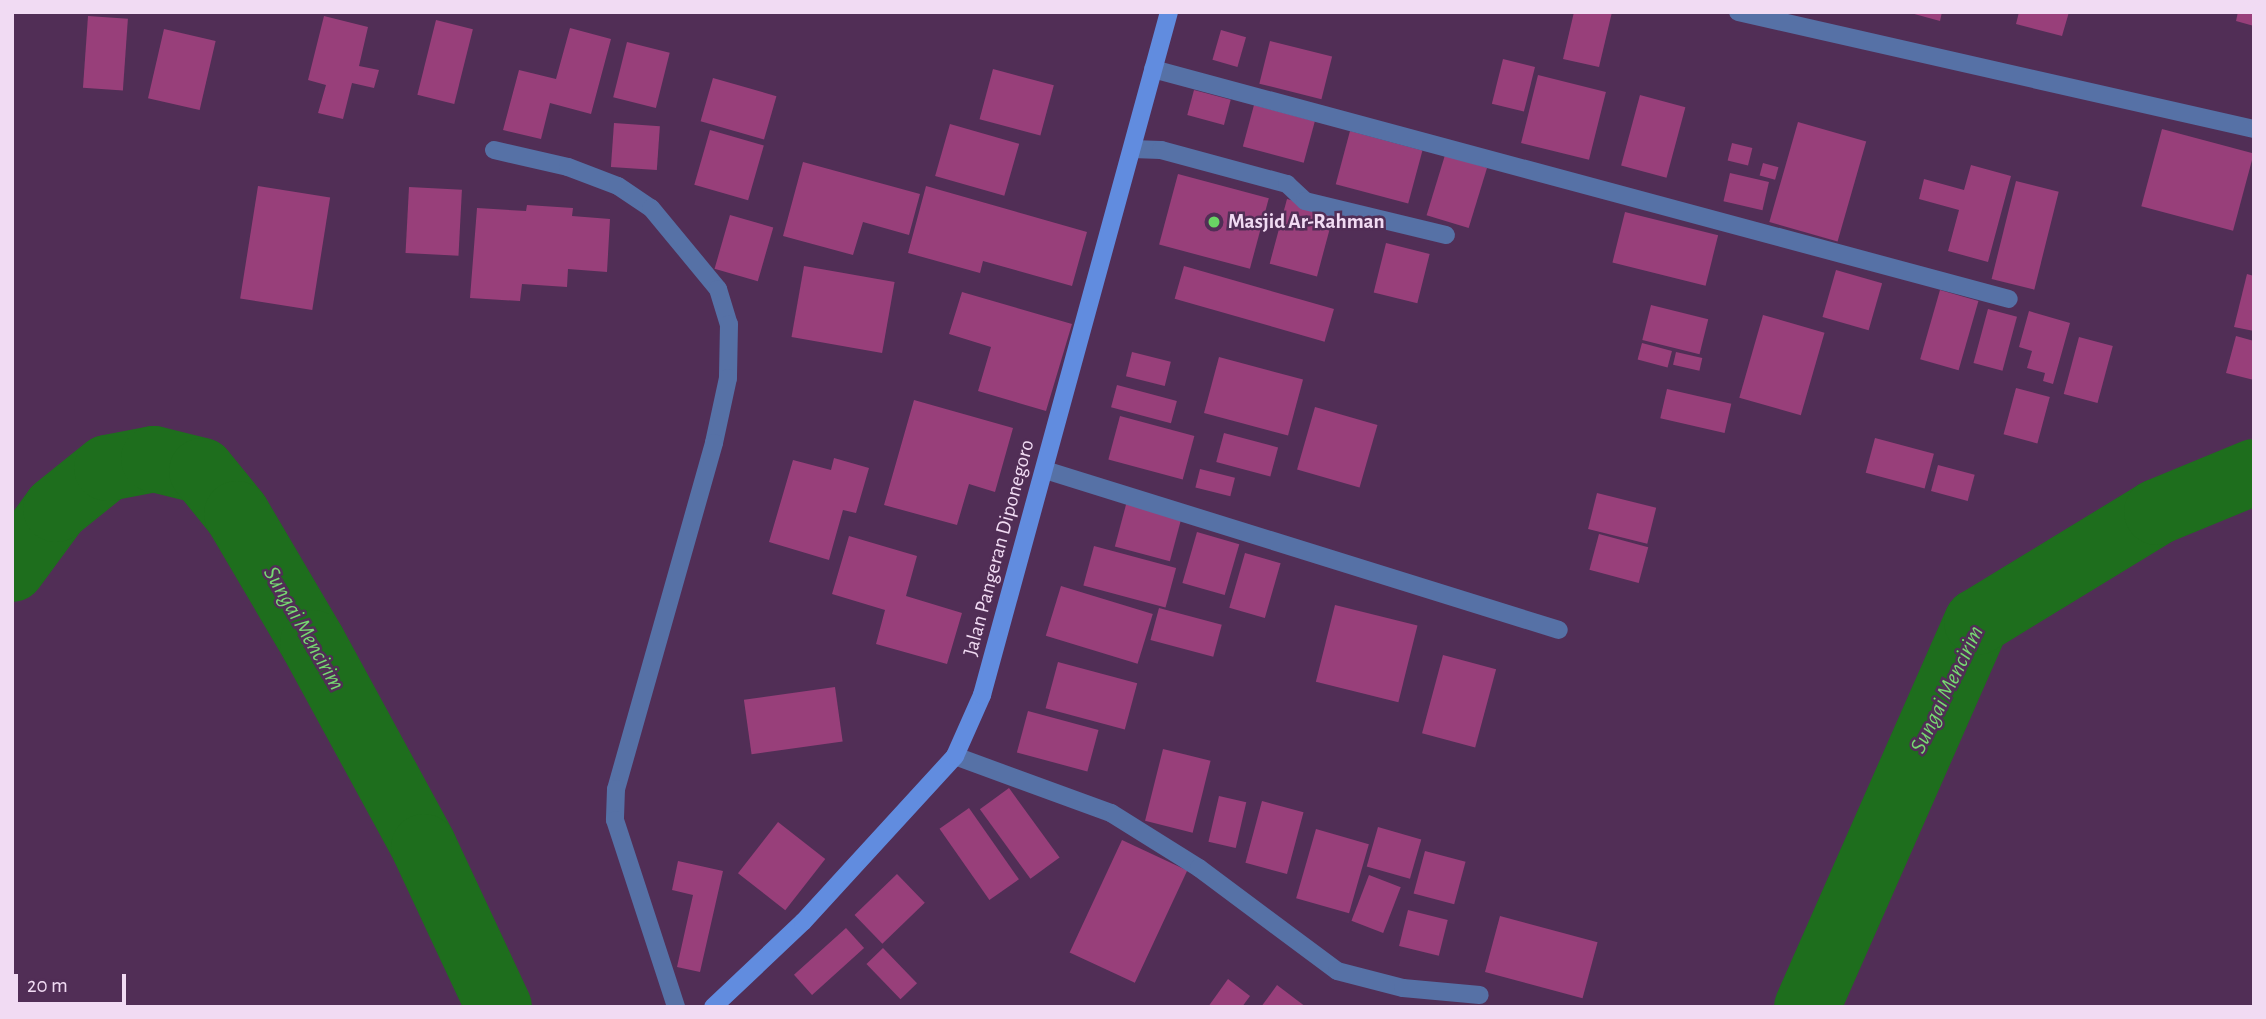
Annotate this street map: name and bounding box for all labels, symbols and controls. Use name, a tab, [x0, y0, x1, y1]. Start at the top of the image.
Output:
place label: Masjid Ar-Rahman	[1228, 209, 1385, 235]
marker: Masjid Ar-Rahman	[1206, 214, 1222, 230]
street label: Jalan Pangeran Diponegoro	[958, 437, 1040, 659]
water label: Sungai Mencirim	[256, 562, 350, 696]
water label: Sungai Mencirim	[1905, 622, 1991, 758]
scale bar	[18, 960, 130, 1004]
text: 20 m	[27, 975, 68, 996]

